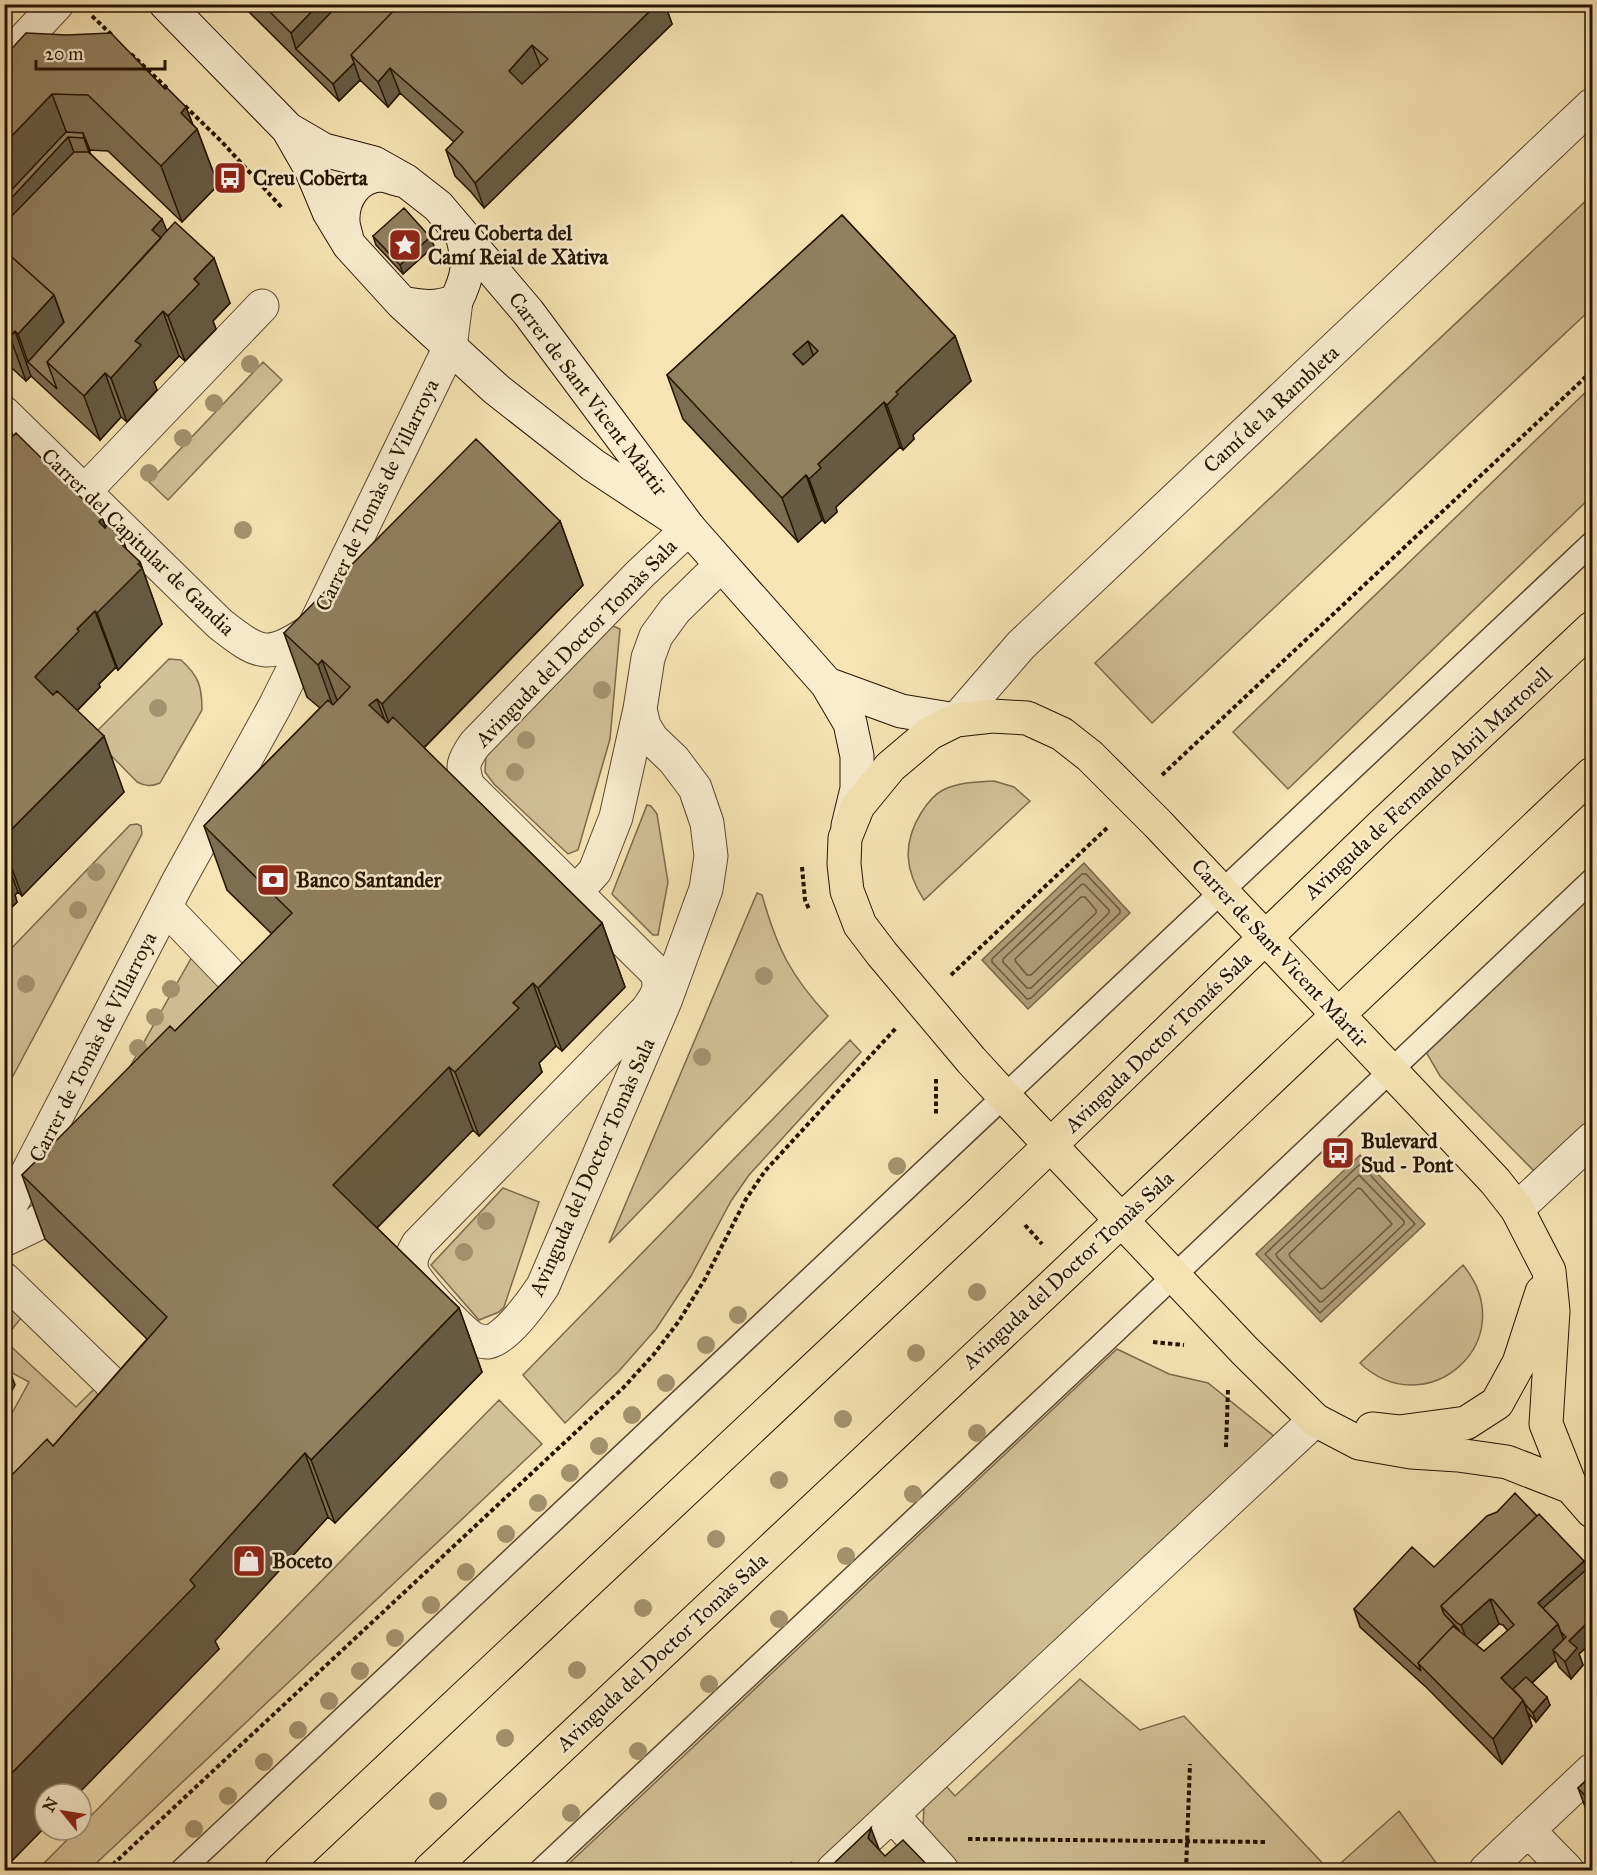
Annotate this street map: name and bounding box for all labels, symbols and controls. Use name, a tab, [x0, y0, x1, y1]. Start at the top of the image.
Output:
scale bar	[36, 33, 165, 71]
text: 20 m	[45, 43, 83, 65]
bus stop icon: Creu Coberta	[212, 160, 248, 196]
place label: Creu Coberta	[253, 165, 369, 191]
place label: Creu Coberta del Camí Reial de Xàtiva	[428, 220, 609, 270]
place icon: Creu Coberta del Camí Reial de Xàtiva	[387, 227, 423, 263]
street label: Carrer de Sant Vicent Màrtir	[503, 287, 673, 501]
street label: Camí de la Rambleta	[1198, 339, 1344, 479]
street label: Carrer de Tomàs de Villarroya	[309, 375, 445, 615]
street label: Carrer del Capitular de Gandia	[36, 443, 240, 641]
street label: Avinguda del Doctor Tomàs Sala	[469, 533, 682, 753]
street label: Avinguda de Fernando Abril Martorell	[1298, 661, 1557, 905]
street label: Carrer de Sant Vicent Màrtir	[1186, 853, 1374, 1053]
bank icon: Banco Santander	[255, 862, 291, 898]
place label: Banco Santander	[296, 867, 442, 893]
street label: Carrer de Tomàs de Villarroya	[24, 927, 163, 1166]
street label: Avinguda Doctor Tomás Sala	[1058, 946, 1257, 1139]
street label: Avinguda del Doctor Tomàs Sala	[523, 1034, 661, 1301]
place label: Bulevard Sud - Pont	[1361, 1128, 1454, 1178]
bus stop icon: Bulevard Sud - Pont	[1320, 1135, 1356, 1171]
street label: Avinguda del Doctor Tomàs Sala	[956, 1165, 1179, 1375]
shop icon: Boceto	[231, 1543, 267, 1579]
street label: Avinguda del Doctor Tomàs Sala	[550, 1547, 773, 1757]
place label: Boceto	[272, 1548, 333, 1574]
north arrow	[33, 1782, 93, 1842]
text: N	[39, 1794, 62, 1815]

